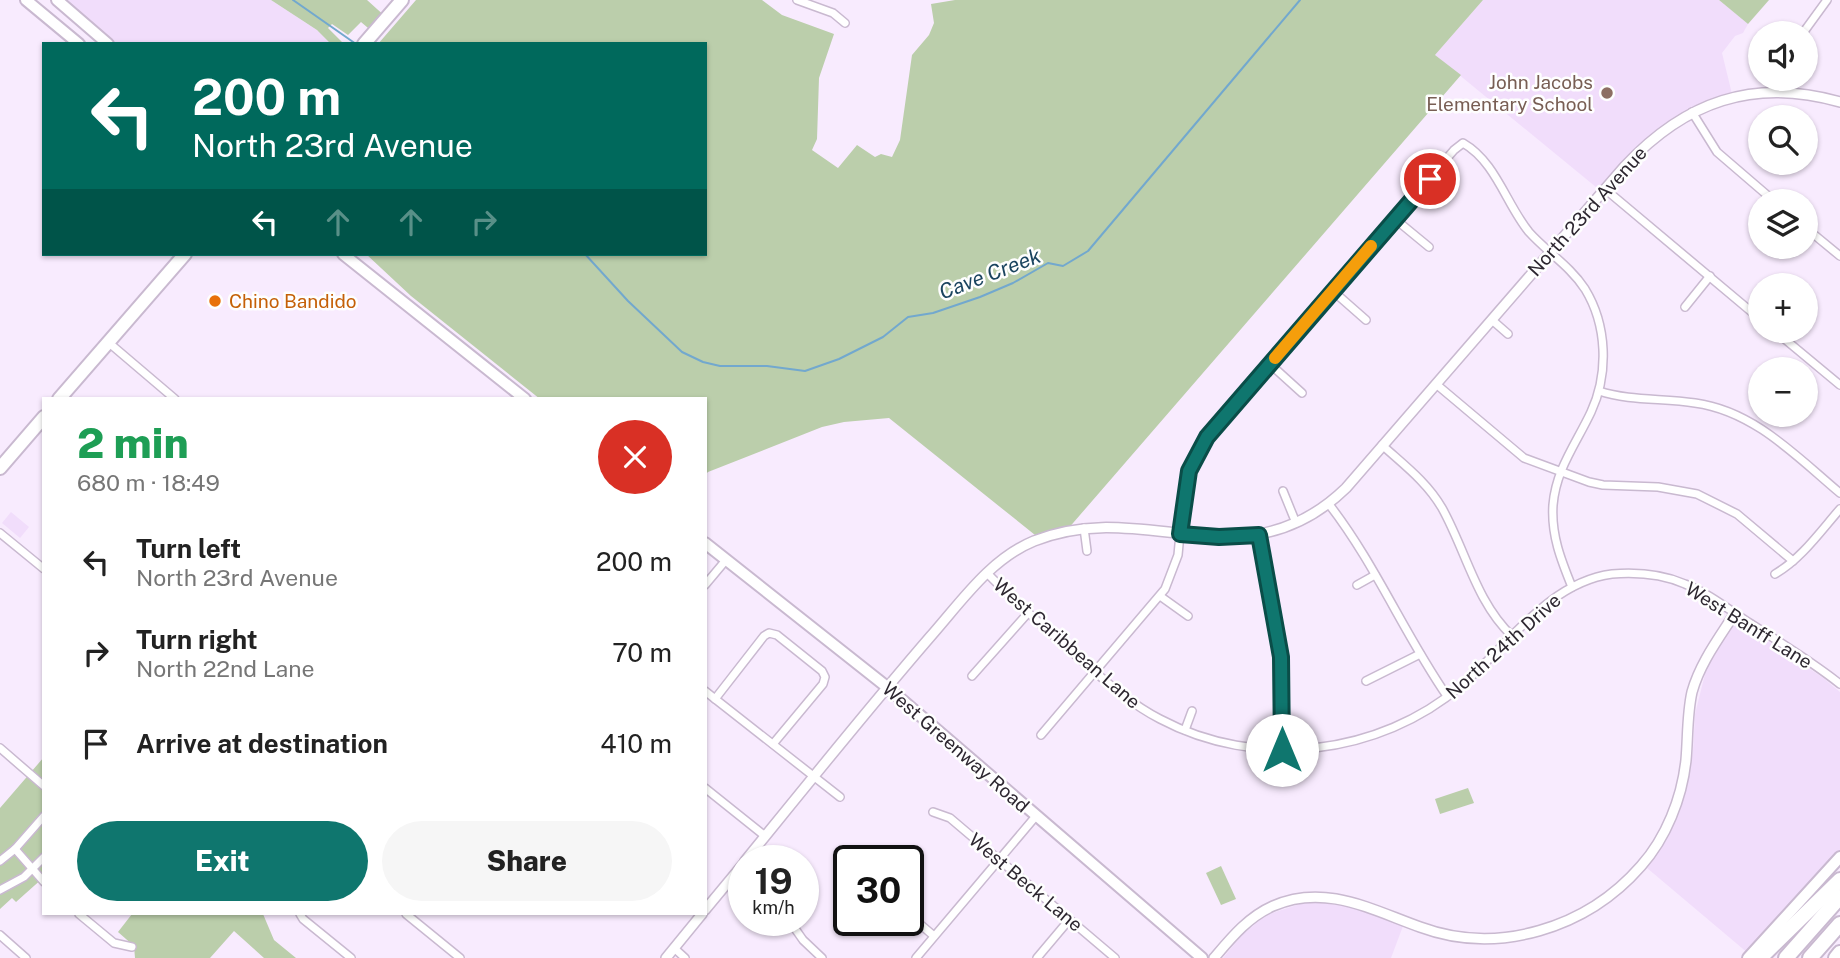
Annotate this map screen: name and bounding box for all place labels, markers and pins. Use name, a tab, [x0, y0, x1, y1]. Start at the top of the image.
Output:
place label: John Jacobs Elementary School	[1426, 71, 1593, 115]
marker: John Jacobs Elementary School	[1599, 85, 1615, 101]
pin	[1400, 149, 1460, 209]
place label: Chino Bandido	[229, 290, 357, 312]
marker: Chino Bandido	[207, 293, 223, 309]

